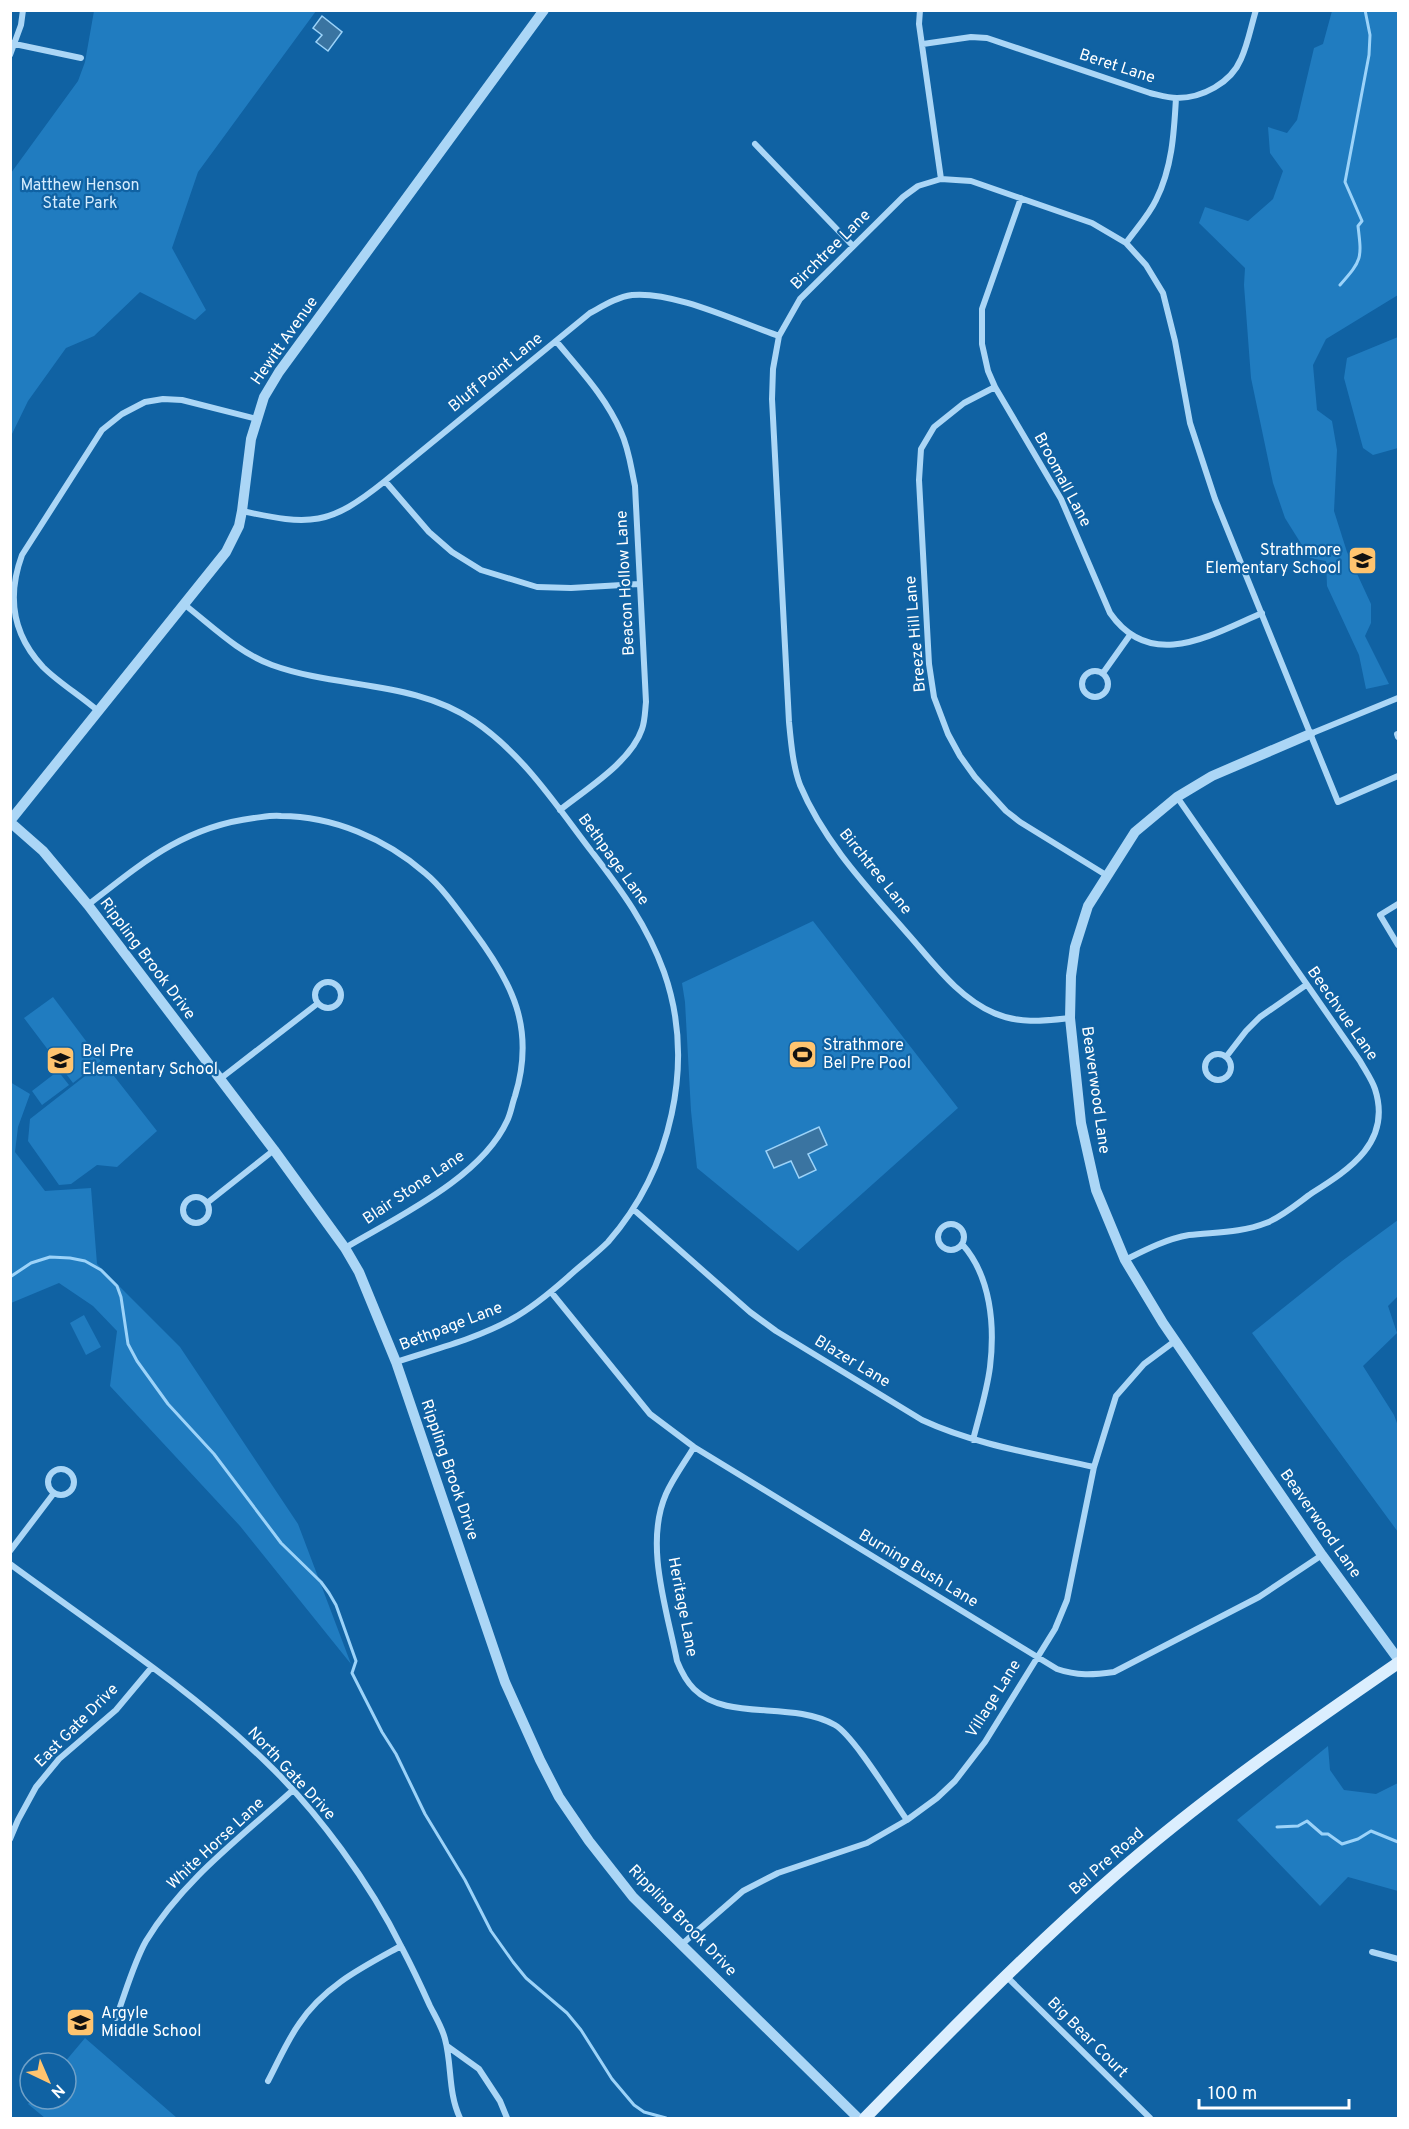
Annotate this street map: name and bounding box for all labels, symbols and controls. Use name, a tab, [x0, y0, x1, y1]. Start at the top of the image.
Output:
street label: Beret Lane	[1076, 45, 1158, 89]
park label: Matthew Henson State Park	[20, 176, 140, 214]
street label: Birchtree Lane	[787, 206, 875, 294]
street label: Hewitt Avenue	[247, 293, 323, 389]
street label: Bluff Point Lane	[445, 329, 547, 417]
street label: Broomall Lane	[1029, 429, 1095, 531]
street label: Beacon Hollow Lane	[612, 510, 640, 656]
place label: Strathmore Elementary School	[1205, 541, 1341, 579]
school or university icon: Strathmore Elementary School	[1346, 544, 1378, 576]
street label: Breeze Hill Lane	[901, 575, 931, 693]
street label: Bethpage Lane	[573, 810, 653, 910]
street label: Birchtree Lane	[834, 825, 916, 919]
street label: Rippling Brook Drive	[95, 894, 199, 1024]
street label: Beechvue Lane	[1302, 963, 1382, 1065]
street label: Beaverwood Lane	[1076, 1025, 1114, 1155]
place label: Strathmore Bel Pre Pool	[823, 1036, 911, 1074]
sports icon: Strathmore Bel Pre Pool	[786, 1039, 818, 1071]
place label: Bel Pre Elementary School	[82, 1042, 218, 1080]
school or university icon: Bel Pre Elementary School	[45, 1045, 77, 1077]
street label: Blair Stone Lane	[359, 1147, 469, 1229]
street label: Bethpage Lane	[397, 1298, 505, 1356]
street label: Blazer Lane	[810, 1331, 894, 1393]
street label: Rippling Brook Drive	[416, 1397, 482, 1543]
street label: Beaverwood Lane	[1275, 1466, 1365, 1582]
street label: Burning Bush Lane	[855, 1525, 981, 1613]
street label: Heritage Lane	[663, 1555, 701, 1659]
street label: Village Lane	[962, 1656, 1026, 1742]
street label: East Gate Drive	[31, 1680, 123, 1772]
street label: North Gate Drive	[243, 1723, 339, 1825]
street label: White Horse Lane	[163, 1794, 269, 1894]
street label: Bel Pre Road	[1066, 1824, 1148, 1900]
street label: Rippling Brook Drive	[624, 1861, 740, 1981]
street label: Big Bear Court	[1042, 1993, 1132, 2083]
place label: Argyle Middle School	[101, 2004, 201, 2042]
school or university icon: Argyle Middle School	[64, 2007, 96, 2039]
north arrow	[18, 2051, 78, 2111]
scale bar	[1199, 2072, 1349, 2110]
text: N	[46, 2079, 68, 2102]
text: 100 m	[1208, 2083, 1257, 2106]

